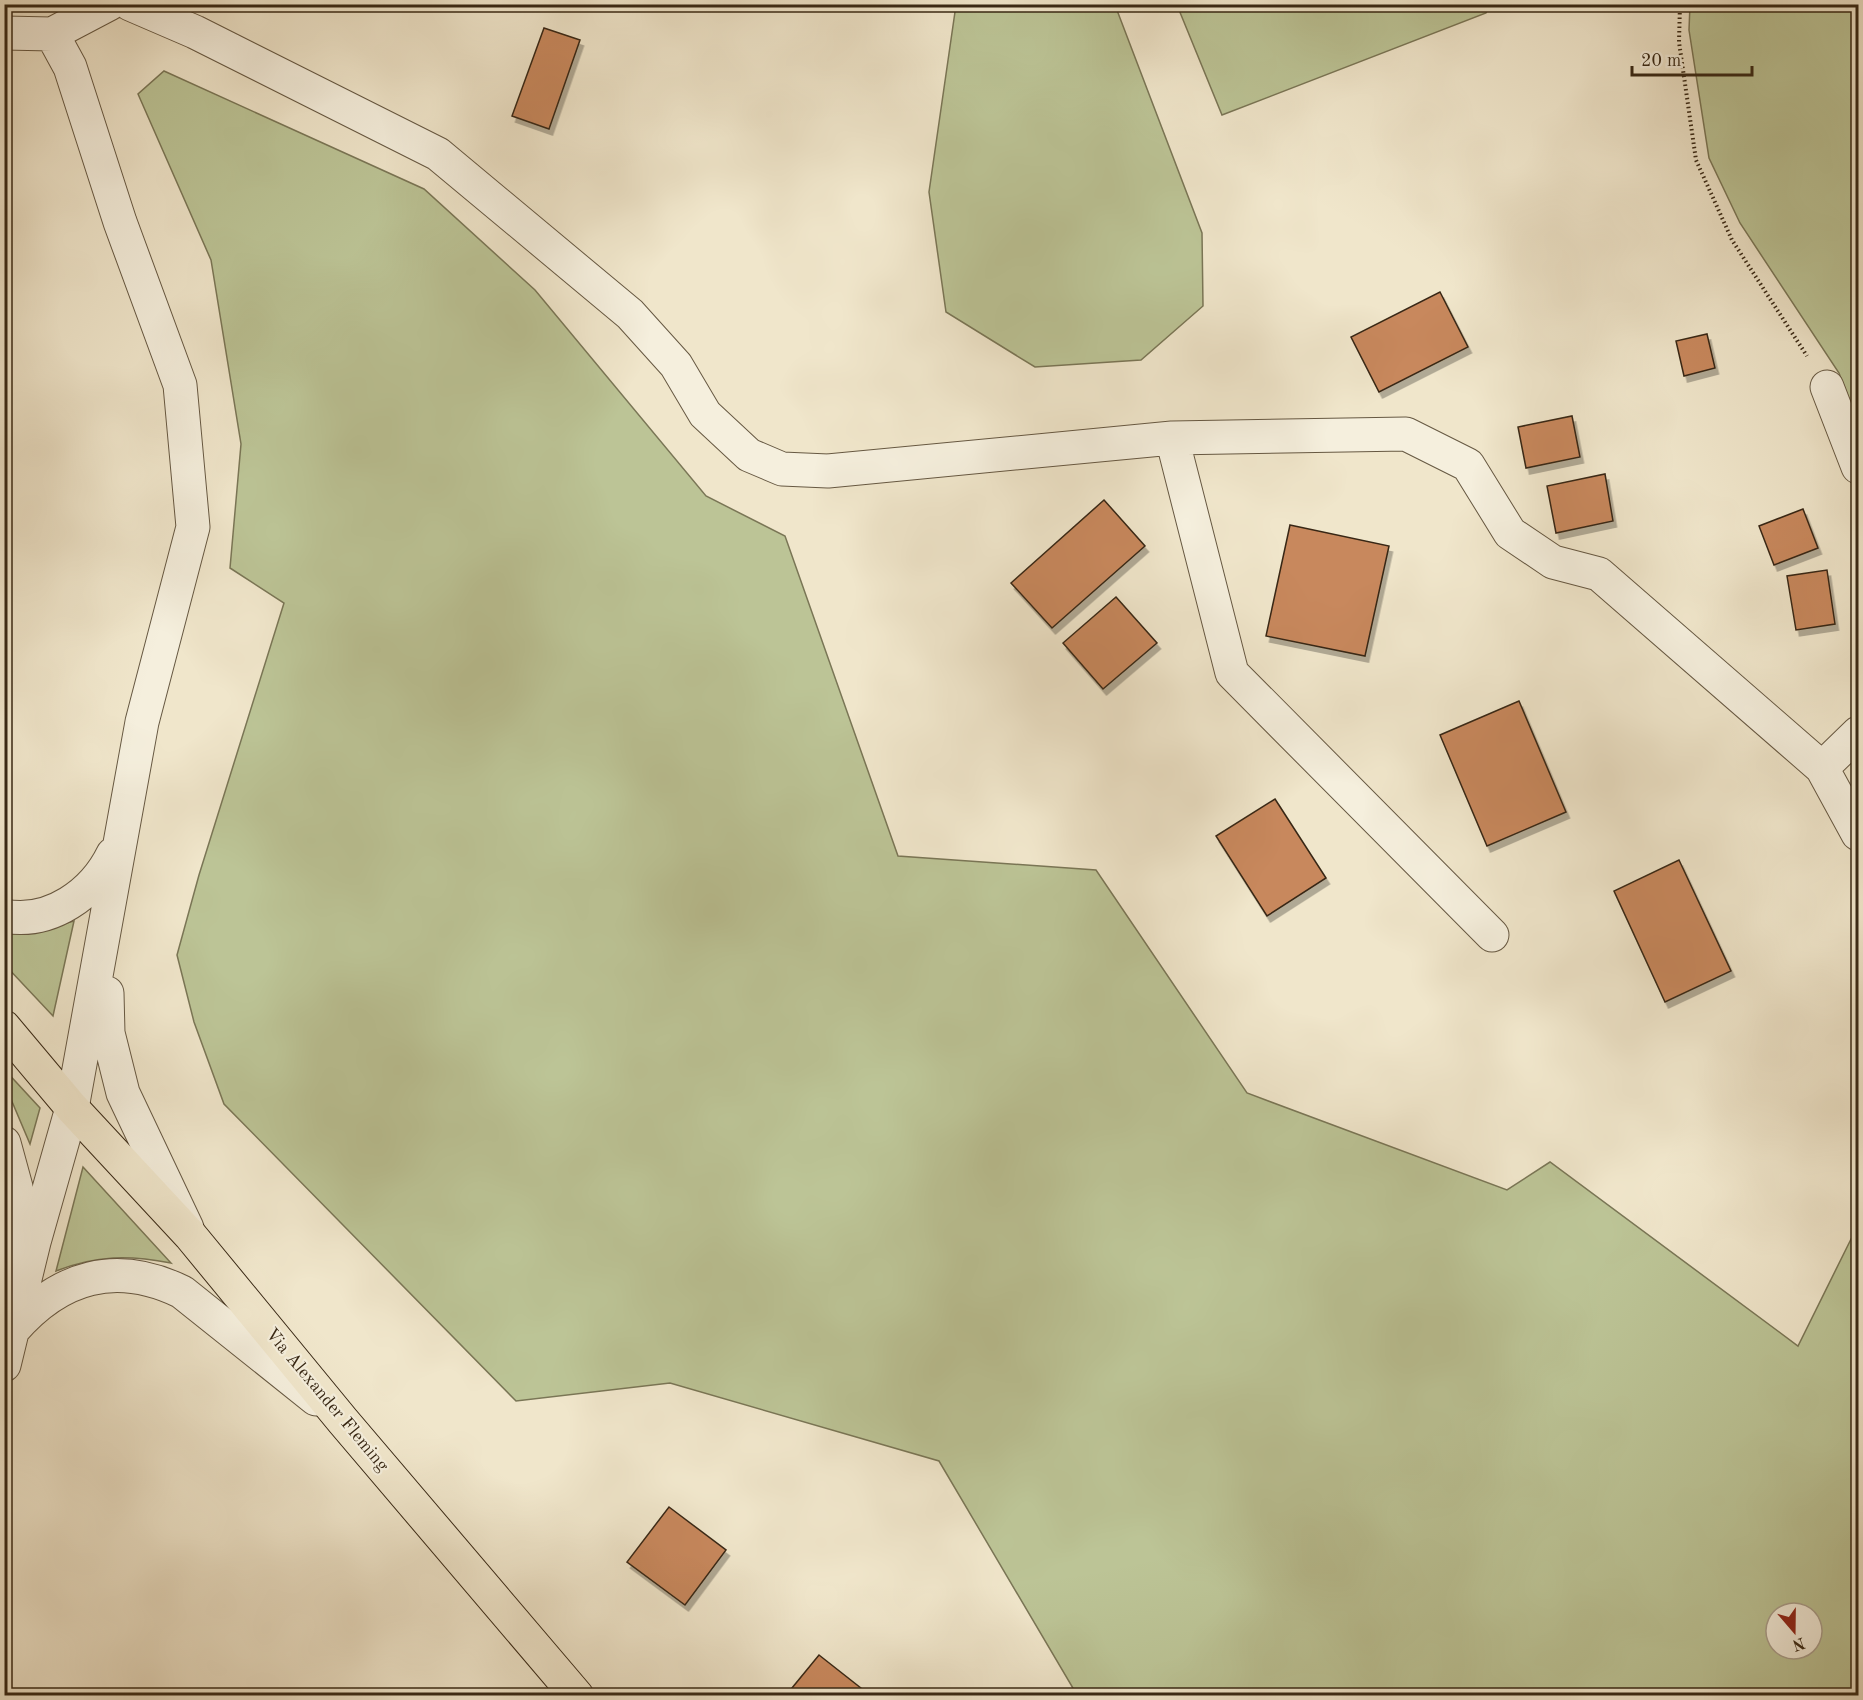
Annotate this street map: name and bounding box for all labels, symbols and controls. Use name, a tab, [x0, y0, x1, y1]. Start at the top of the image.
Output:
scale bar	[1632, 39, 1752, 77]
text: 20 m	[1641, 52, 1681, 70]
street label: Via Alexander Fleming	[262, 1325, 392, 1475]
north arrow	[1764, 1601, 1824, 1661]
text: N	[1789, 1634, 1807, 1653]

